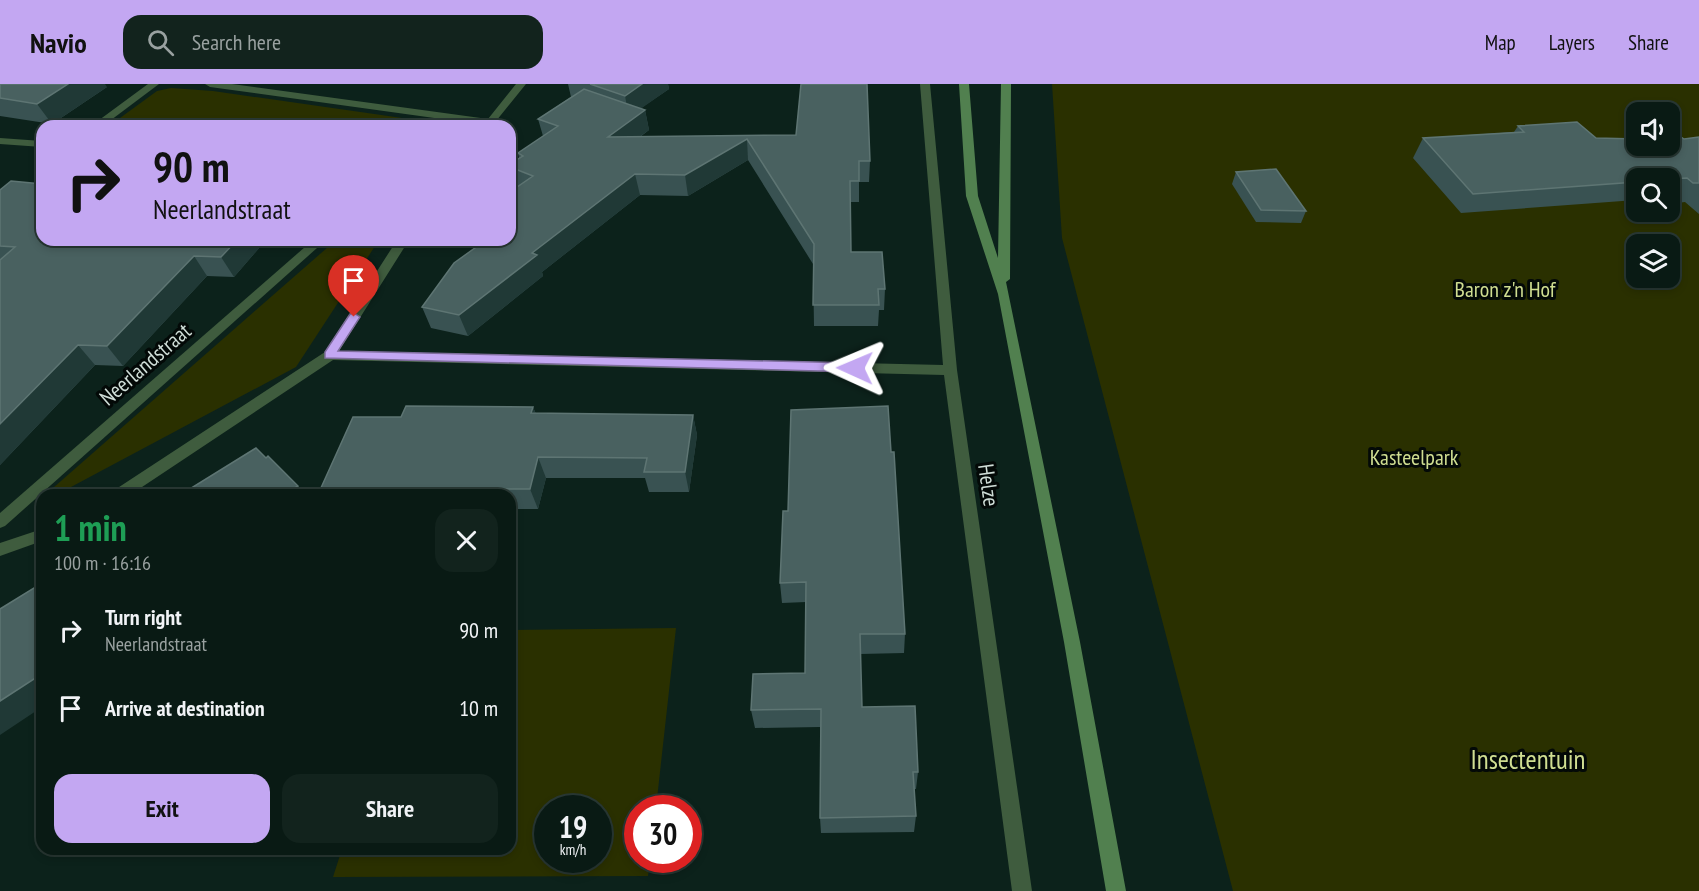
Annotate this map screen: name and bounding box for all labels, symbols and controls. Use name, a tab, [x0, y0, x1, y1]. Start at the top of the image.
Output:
search box	[123, 15, 543, 69]
text: Navio	[30, 24, 87, 61]
icon: search	[144, 26, 177, 59]
text: Search here	[192, 28, 281, 56]
text: Map	[1485, 29, 1516, 56]
text: Layers	[1549, 29, 1595, 56]
text: Share	[1628, 29, 1669, 56]
map controls	[1626, 102, 1680, 288]
button: sound	[1626, 102, 1680, 156]
text: 90 m	[153, 139, 230, 194]
icon: right	[54, 144, 132, 222]
button: search	[1626, 168, 1680, 222]
text: Neerlandstraat	[153, 192, 291, 226]
button: layers	[1626, 234, 1680, 288]
pin	[328, 255, 379, 317]
icon: arrive	[337, 264, 370, 297]
park label: Baron z'n Hof	[1455, 275, 1557, 303]
street label: Neerlandstraat	[93, 317, 197, 411]
position arrow	[823, 336, 887, 400]
park label: Kasteelpark	[1370, 443, 1459, 471]
street label: Helze	[972, 462, 1006, 508]
text: 1 min	[54, 504, 127, 551]
button: close	[435, 509, 498, 572]
text: 100 m · 16:16	[54, 550, 151, 576]
text: Turn right	[105, 603, 182, 631]
icon: right	[54, 614, 87, 647]
text: 90 m	[459, 616, 498, 644]
text: Neerlandstraat	[105, 631, 207, 657]
icon: arrive	[54, 692, 87, 725]
text: Arrive at destination	[105, 694, 265, 722]
text: 10 m	[459, 694, 498, 722]
park label: Insectentuin	[1471, 742, 1585, 776]
button: Exit	[54, 774, 270, 843]
button: Share	[282, 774, 498, 843]
speed limit sign: 30	[624, 795, 702, 873]
text: 19	[559, 807, 587, 846]
text: km/h	[560, 840, 586, 859]

